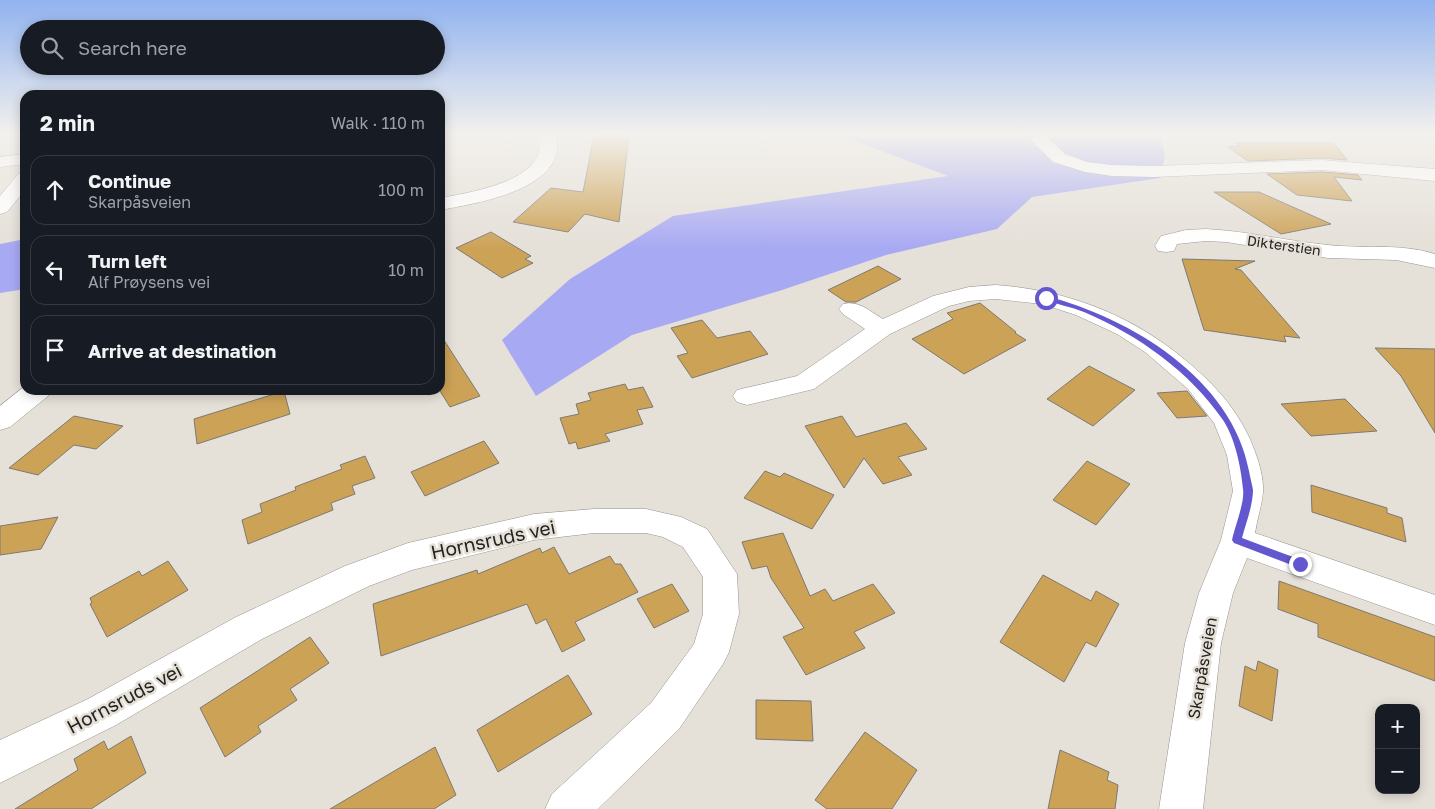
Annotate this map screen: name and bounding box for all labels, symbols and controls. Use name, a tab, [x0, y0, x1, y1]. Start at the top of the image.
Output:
search box	[20, 20, 445, 75]
icon: search	[38, 34, 66, 62]
text: Search here	[78, 36, 187, 59]
text: 2 min	[40, 110, 95, 136]
text: Walk · 110 m	[331, 113, 425, 133]
text: Continue	[88, 169, 171, 192]
icon: ahead	[41, 176, 69, 204]
text: 100 m	[378, 180, 424, 200]
text: Skarpåsveien	[88, 192, 191, 212]
street label: Dikterstien	[1246, 231, 1322, 259]
text: Turn left	[88, 249, 167, 272]
icon: left	[41, 256, 69, 284]
text: 10 m	[388, 260, 424, 280]
text: Alf Prøysens vei	[88, 272, 210, 292]
route start	[1035, 287, 1058, 310]
icon: arrive	[41, 336, 69, 364]
text: Arrive at destination	[88, 339, 276, 362]
street label: Hornsruds vei	[429, 515, 557, 563]
route end	[1289, 553, 1312, 576]
street label: Skarpåsveien	[1183, 615, 1221, 721]
street label: Hornsruds vei	[63, 658, 185, 738]
map controls	[1375, 704, 1420, 794]
button: +	[1375, 704, 1420, 749]
button: −	[1375, 749, 1420, 794]

